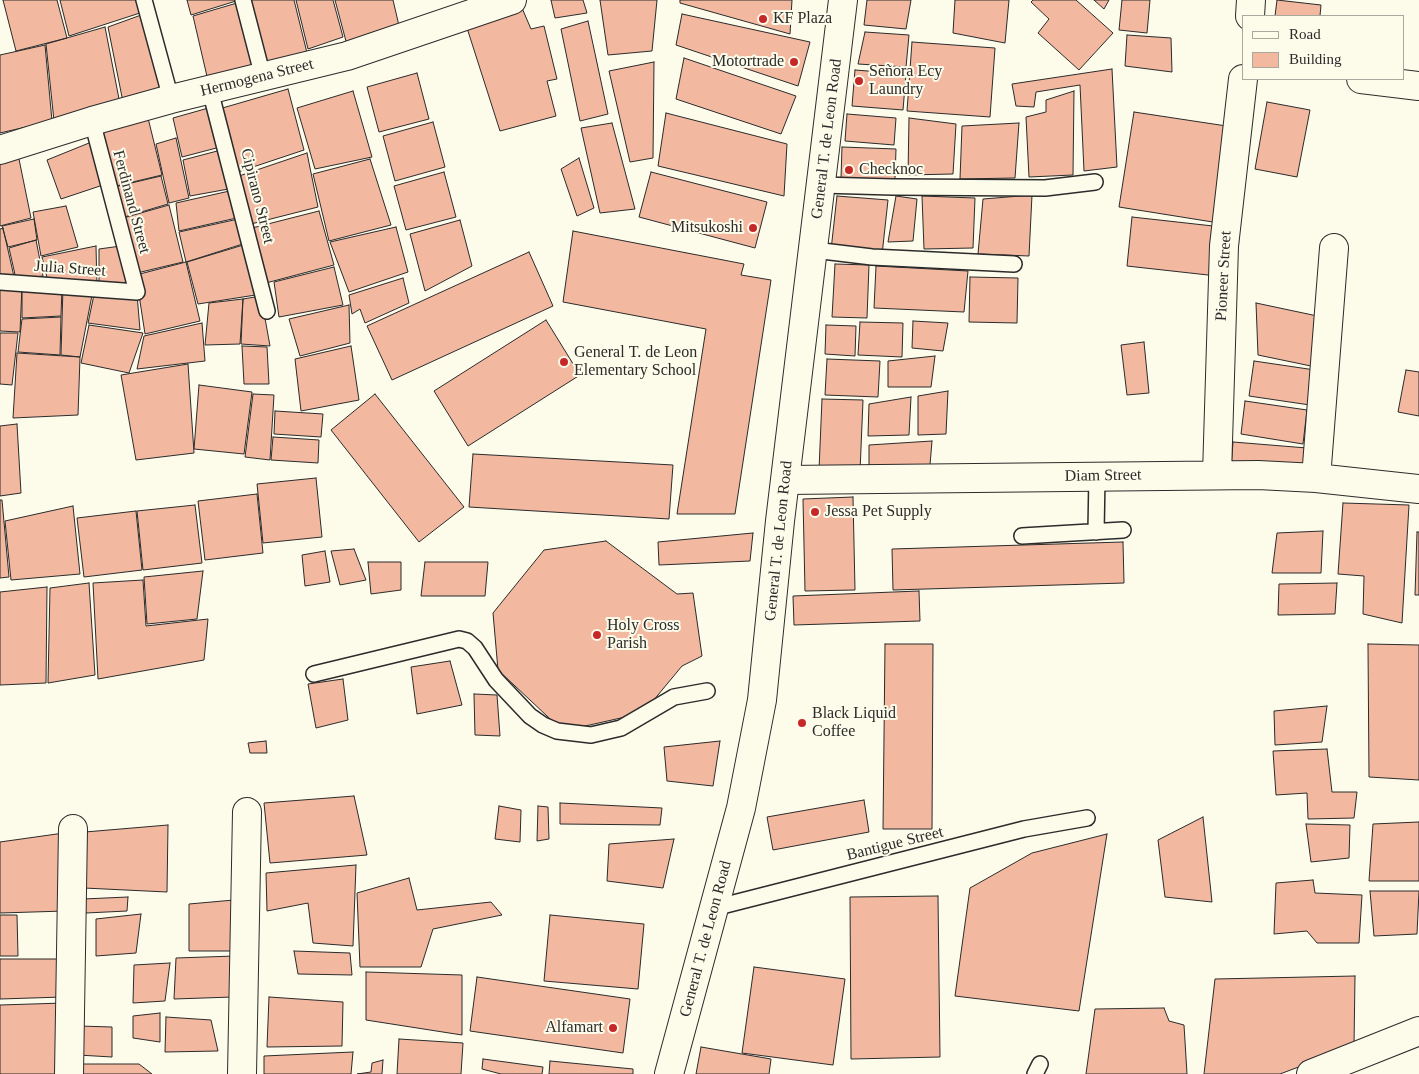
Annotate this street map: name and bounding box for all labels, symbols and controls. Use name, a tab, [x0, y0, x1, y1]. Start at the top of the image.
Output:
place label: KF Plaza	[773, 9, 832, 29]
marker: KF Plaza	[757, 13, 769, 25]
legend	[1242, 15, 1404, 80]
text: Road	[1289, 26, 1321, 42]
text: Building	[1289, 51, 1342, 67]
place label: Motortrade	[712, 52, 784, 72]
street label: Hermogena Street	[198, 55, 316, 101]
marker: Motortrade	[788, 56, 800, 68]
street label: General T. de Leon Road	[808, 58, 846, 220]
place label: Señora Ecy Laundry	[869, 62, 942, 100]
marker: Señora Ecy Laundry	[853, 75, 865, 87]
street label: Cipirano Street	[236, 146, 278, 246]
street label: Ferdinand Street	[108, 148, 154, 256]
place label: Checknoc	[859, 160, 923, 180]
marker: Checknoc	[843, 164, 855, 176]
place label: Mitsukoshi	[671, 218, 743, 238]
marker: Mitsukoshi	[747, 222, 759, 234]
street label: Pioneer Street	[1212, 230, 1236, 322]
street label: Julia Street	[34, 257, 106, 281]
place label: General T. de Leon Elementary School	[574, 343, 697, 381]
marker: General T. de Leon Elementary School	[558, 356, 570, 368]
street label: General T. de Leon Road	[761, 460, 797, 622]
street label: Diam Street	[1064, 466, 1142, 486]
place label: Jessa Pet Supply	[825, 502, 932, 522]
marker: Jessa Pet Supply	[809, 506, 821, 518]
place label: Holy Cross Parish	[607, 616, 679, 654]
marker: Holy Cross Parish	[591, 629, 603, 641]
place label: Black Liquid Coffee	[812, 704, 896, 742]
marker: Black Liquid Coffee	[796, 717, 808, 729]
street label: Bantigue Street	[845, 823, 945, 865]
street label: General T. de Leon Road	[676, 859, 736, 1019]
place label: Alfamart	[545, 1018, 603, 1038]
marker: Alfamart	[607, 1022, 619, 1034]

